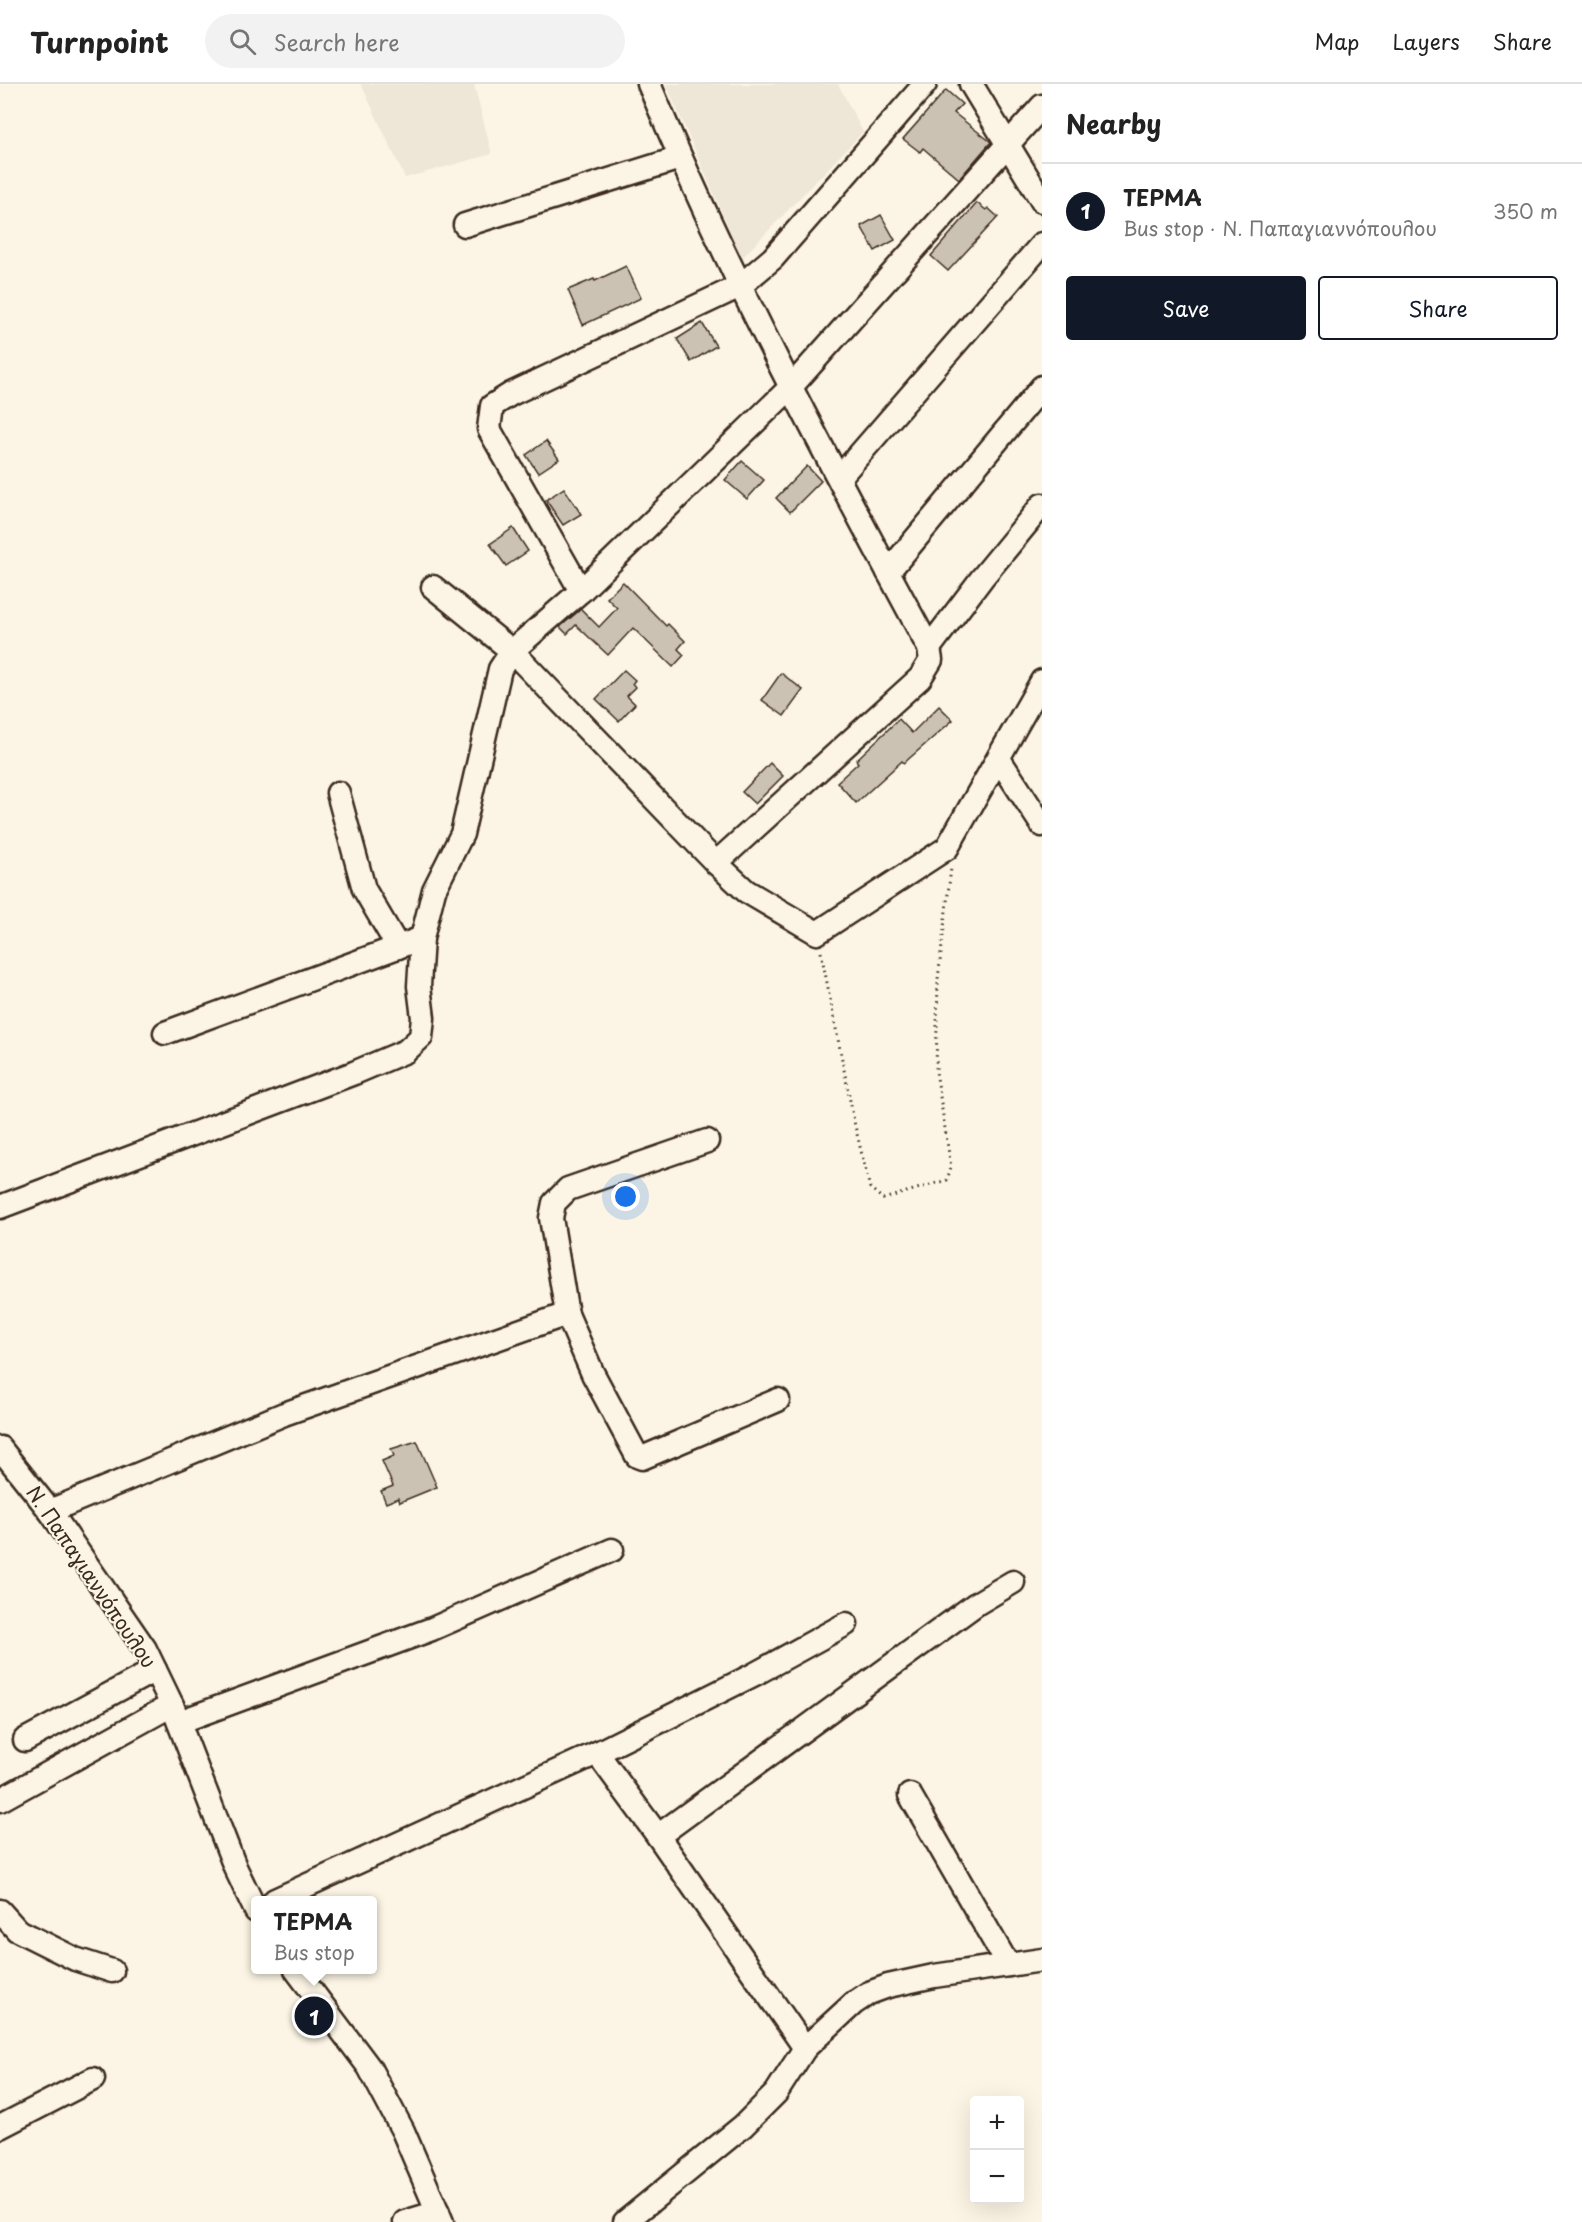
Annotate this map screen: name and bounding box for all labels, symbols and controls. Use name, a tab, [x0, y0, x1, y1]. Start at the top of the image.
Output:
search box	[205, 14, 625, 68]
text: Turnpoint	[30, 20, 169, 63]
icon: search	[226, 25, 259, 58]
text: Search here	[274, 25, 400, 58]
text: Map	[1315, 25, 1359, 57]
text: Layers	[1392, 25, 1460, 57]
text: Share	[1493, 25, 1552, 57]
text: Nearby	[1066, 104, 1161, 143]
text: ΤΕΡΜΑ	[1123, 180, 1202, 213]
text: 1	[1081, 196, 1090, 226]
text: 350 m	[1493, 196, 1558, 226]
text: Bus stop · Ν. Παπαγιαννόπουλου	[1123, 213, 1437, 243]
button: Save	[1066, 276, 1306, 340]
button: Share	[1318, 276, 1558, 340]
your location	[611, 1182, 640, 1211]
street label: Ν. Παπαγιαννόπουλου	[19, 1479, 164, 1674]
popup	[251, 1896, 377, 1974]
text: ΤΕΡΜΑ	[273, 1904, 353, 1937]
text: Bus stop	[273, 1937, 355, 1967]
pin: 1	[294, 1994, 334, 2038]
map controls	[970, 2096, 1024, 2204]
button: +	[970, 2096, 1024, 2150]
button: −	[970, 2150, 1024, 2204]

